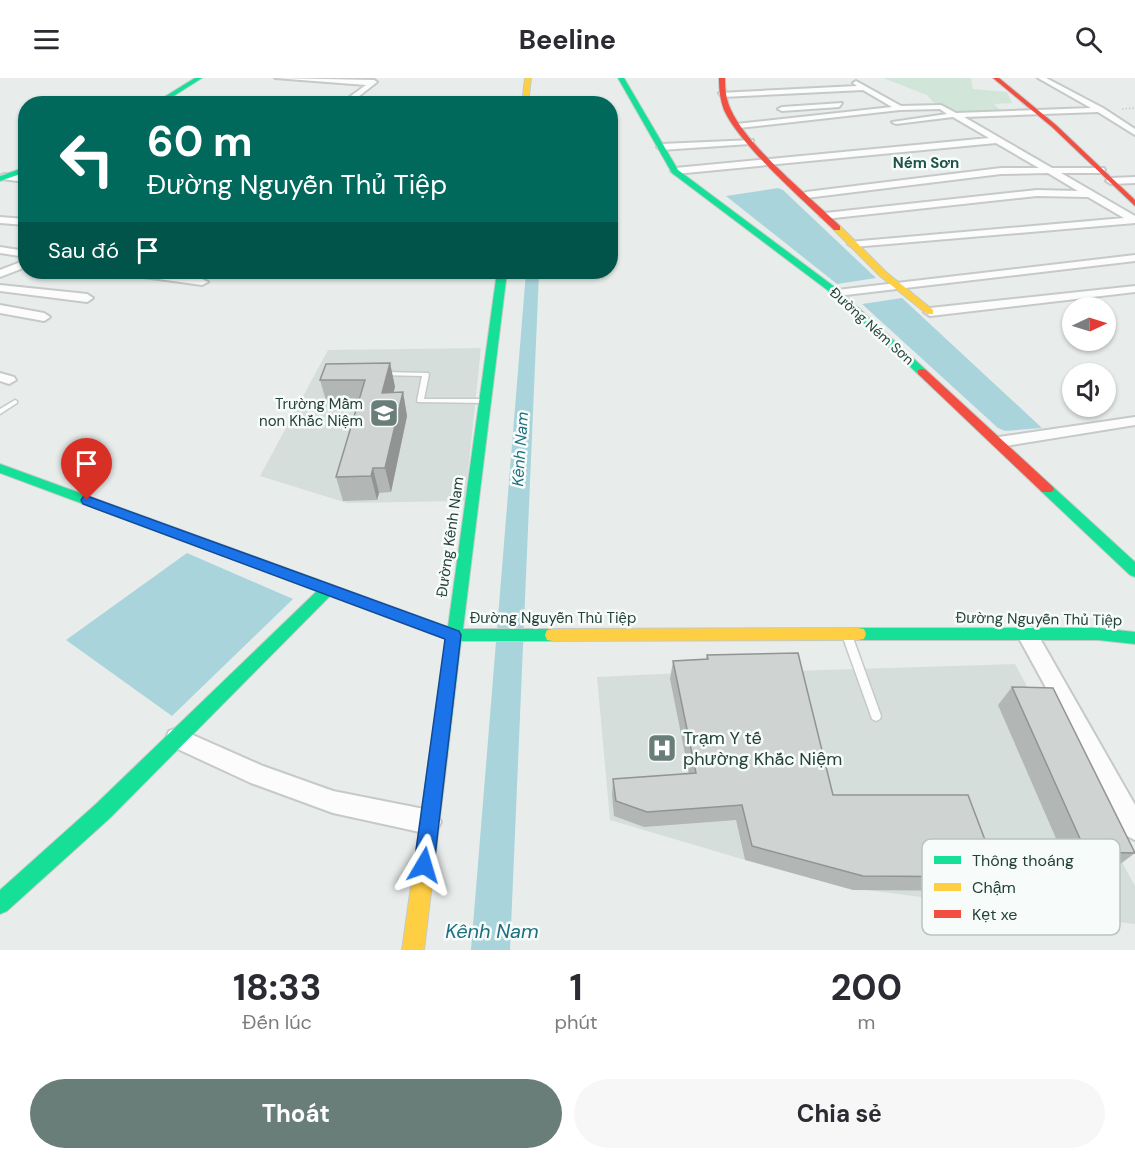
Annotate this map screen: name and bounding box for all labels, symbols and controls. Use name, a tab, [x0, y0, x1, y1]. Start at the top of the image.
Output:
text: Beeline	[519, 22, 616, 57]
icon: menu	[30, 23, 63, 56]
icon: search	[1072, 23, 1105, 56]
text: 60 m	[147, 114, 253, 169]
icon: left	[48, 120, 126, 198]
district label: Ném Sơn	[893, 153, 959, 173]
text: Đường Nguyễn Thủ Tiệp	[147, 167, 447, 202]
icon: arrive	[131, 234, 164, 267]
text: Sau đó	[48, 236, 119, 265]
street label: Đường Ném Sơn	[826, 283, 918, 369]
north arrow	[1062, 297, 1116, 351]
map controls	[1062, 297, 1116, 417]
button: sound	[1062, 363, 1116, 417]
place label: Trường Mầm non Khắc Niệm	[259, 394, 363, 431]
school or university icon: Trường Mầm non Khắc Niệm	[368, 397, 400, 429]
water label: Kênh Nam	[507, 411, 533, 487]
pin	[61, 438, 112, 500]
icon: arrive	[70, 447, 103, 480]
street label: Đường Kênh Nam	[432, 476, 468, 598]
street label: Đường Nguyễn Thủ Tiệp	[470, 608, 636, 628]
street label: Đường Nguyễn Thủ Tiệp	[955, 608, 1123, 630]
place label: Trạm Y tế phường Khắc Niệm	[683, 726, 842, 771]
hospital icon: Trạm Y tế phường Khắc Niệm	[646, 732, 678, 764]
position arrow	[392, 833, 456, 897]
legend	[922, 839, 1120, 935]
text: Thông thoáng	[972, 850, 1074, 871]
text: Chậm	[972, 877, 1016, 898]
text: Kẹt xe	[972, 904, 1017, 925]
water label: Kênh Nam	[445, 918, 539, 944]
text: 18:33	[233, 964, 321, 1011]
text: 1	[570, 964, 583, 1011]
text: 200	[831, 964, 902, 1011]
text: Đến lúc	[242, 1009, 312, 1035]
text: phút	[554, 1009, 598, 1035]
text: m	[857, 1009, 875, 1035]
button: Thoát	[30, 1079, 562, 1148]
button: Chia sẻ	[574, 1079, 1105, 1148]

